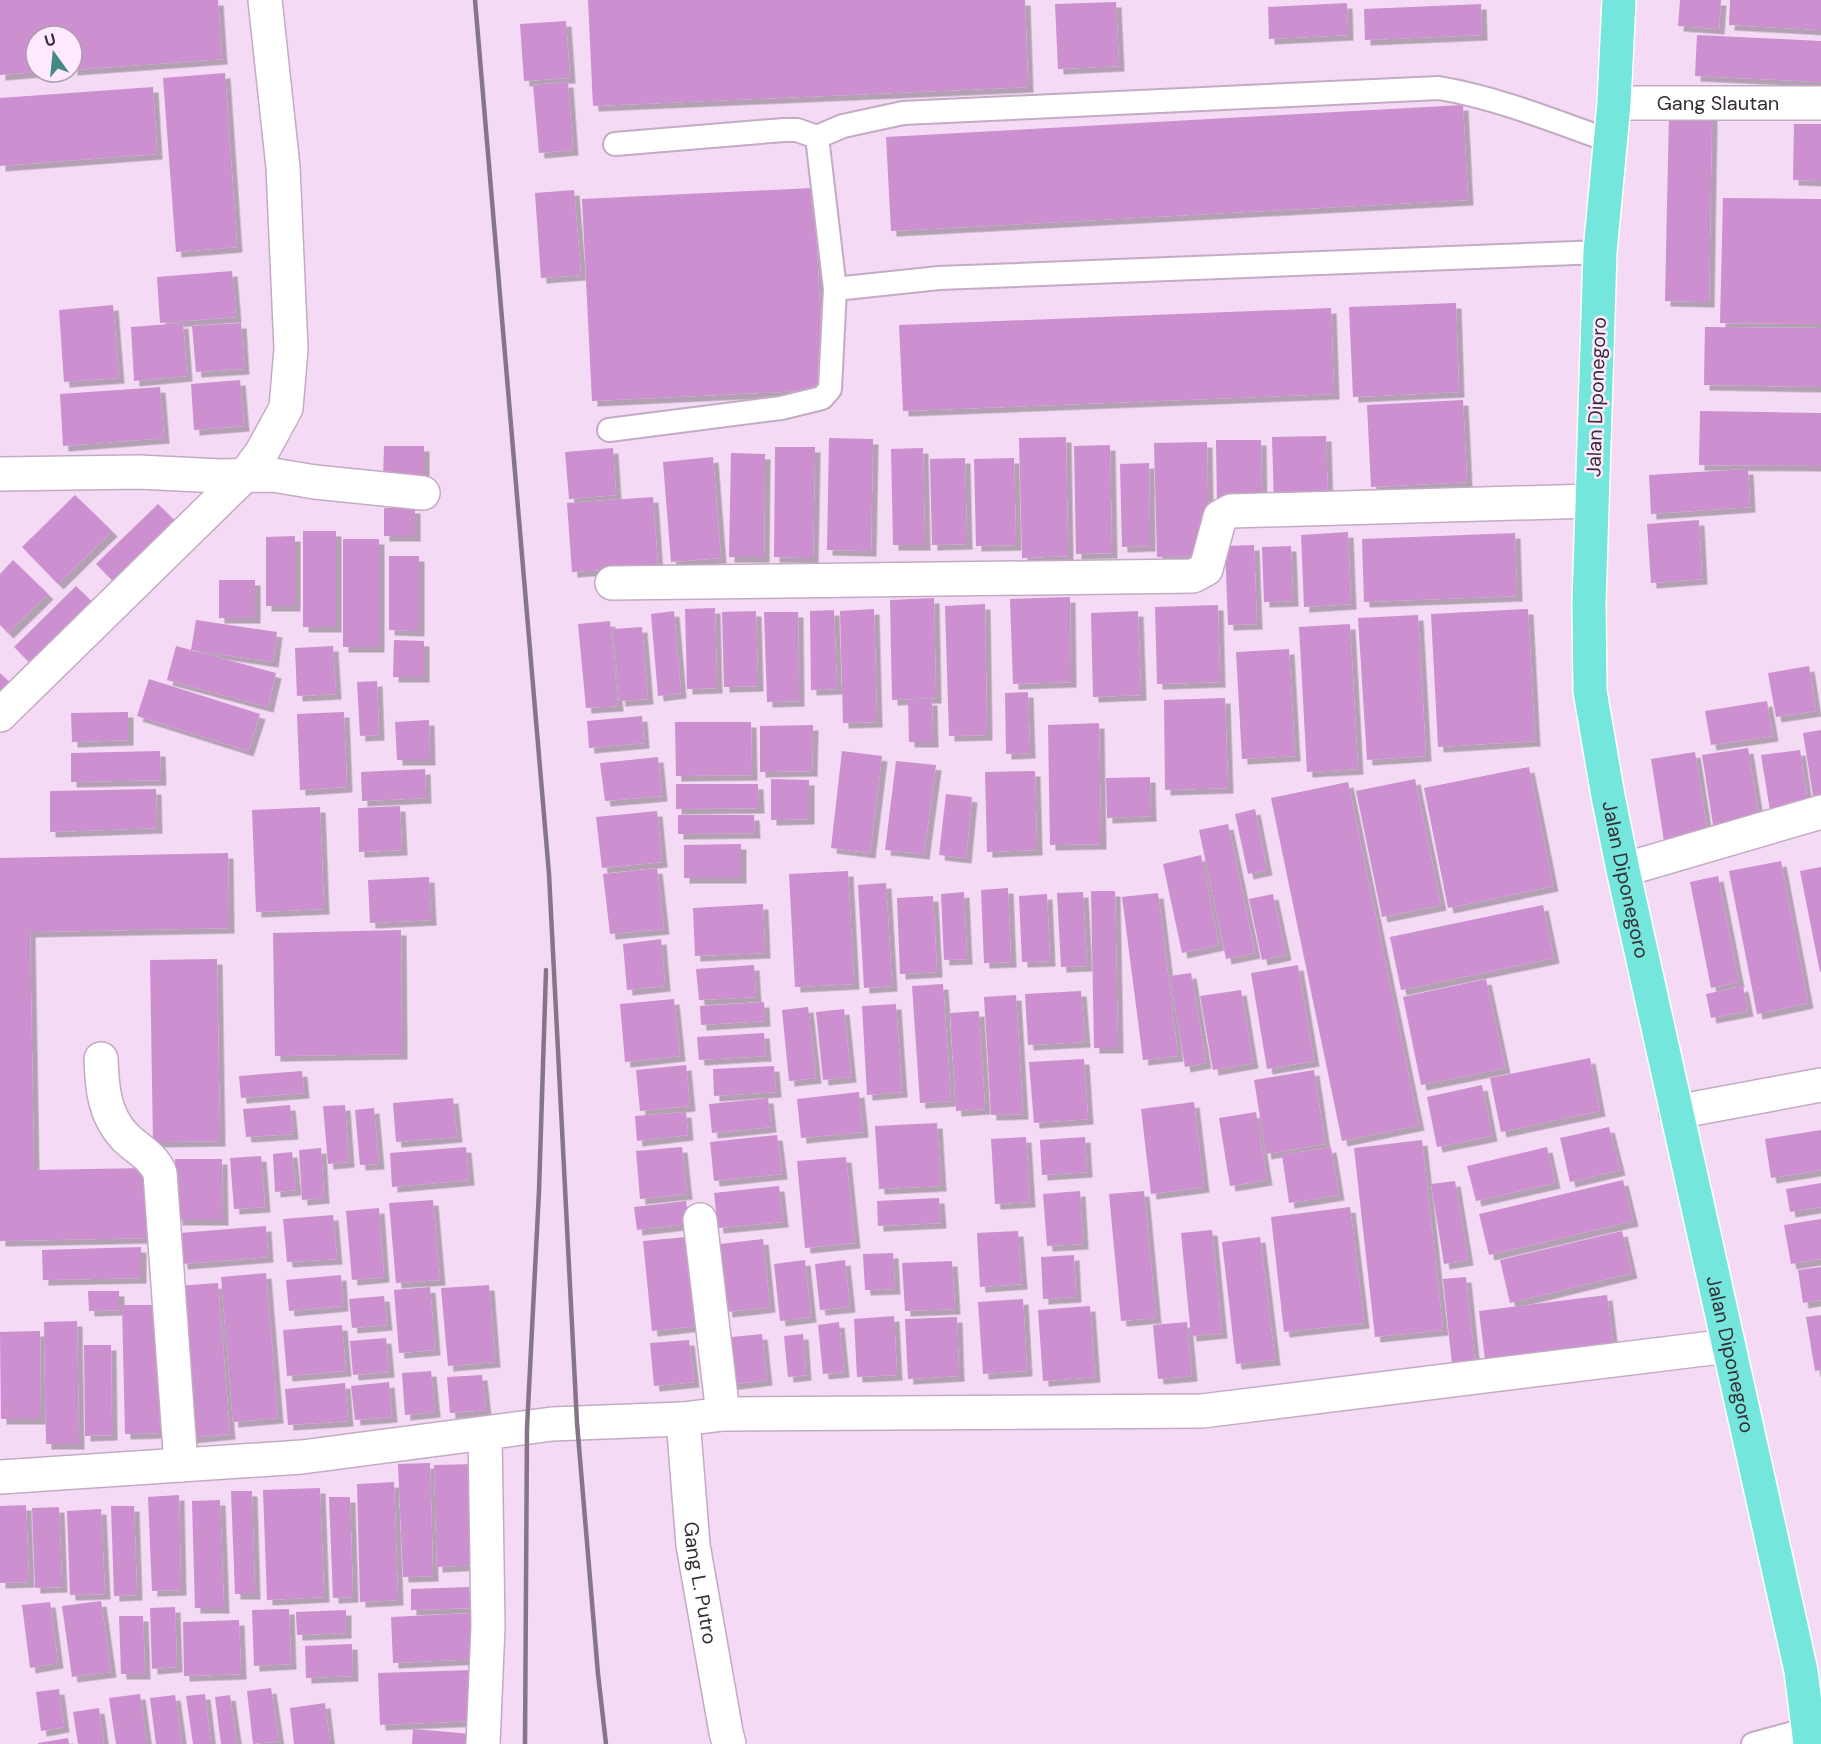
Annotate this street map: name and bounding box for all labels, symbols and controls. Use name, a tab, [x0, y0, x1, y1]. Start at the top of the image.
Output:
north arrow	[24, 24, 84, 84]
text: U	[42, 28, 58, 52]
street label: Gang Slautan	[1657, 90, 1779, 116]
street label: Jalan Diponegoro	[1580, 316, 1612, 478]
street label: Jalan Diponegoro	[1596, 799, 1655, 961]
street label: Jalan Diponegoro	[1701, 1273, 1761, 1435]
street label: Gang L. Putro	[678, 1521, 723, 1646]

